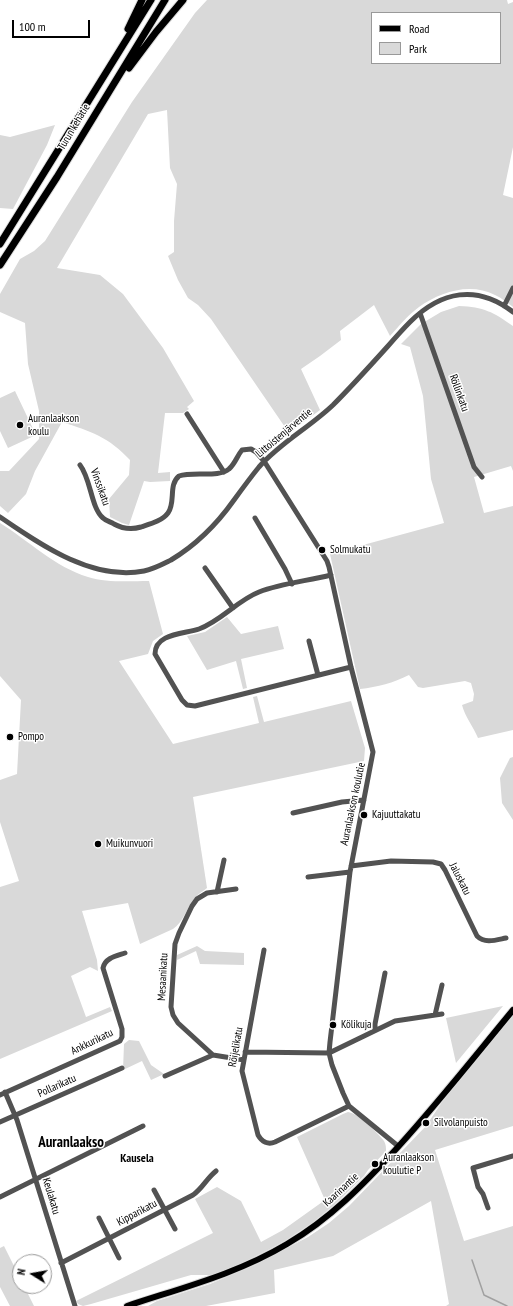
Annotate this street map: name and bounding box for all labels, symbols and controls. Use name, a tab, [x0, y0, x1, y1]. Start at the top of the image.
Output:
scale bar	[14, 12, 92, 38]
legend	[371, 12, 501, 64]
text: 100 m	[19, 19, 46, 34]
text: Road	[409, 21, 429, 36]
text: Park	[409, 41, 427, 56]
street label: Turun kehätie	[55, 101, 93, 153]
street label: Röllinkatu	[446, 373, 472, 413]
street label: Littoistenjärventie	[253, 406, 315, 460]
place label: Auranlaakson koulu	[28, 412, 79, 438]
marker: Auranlaakson koulu	[15, 420, 25, 430]
street label: Vinssikatu	[87, 467, 113, 507]
place label: Solmukatu	[330, 543, 370, 557]
marker: Solmukatu	[317, 545, 327, 555]
place label: Pompo	[18, 730, 44, 744]
marker: Pompo	[5, 732, 15, 742]
street label: Auranlaakson koulutie	[338, 761, 368, 847]
place label: Kajuuttakatu	[372, 808, 420, 822]
marker: Kajuuttakatu	[359, 810, 369, 820]
place label: Muikunvuori	[106, 837, 153, 851]
marker: Muikunvuori	[93, 839, 103, 849]
street label: Jaluskatu	[446, 861, 474, 897]
street label: Mesaanikatu	[155, 953, 171, 1001]
place label: Kölikuja	[341, 1018, 372, 1032]
marker: Kölikuja	[328, 1020, 338, 1030]
street label: Ankkurikatu	[69, 1026, 115, 1058]
street label: Röijelikatu	[226, 1026, 246, 1068]
street label: Pollarikatu	[36, 1072, 78, 1100]
place label: Silvolanpuisto	[434, 1116, 488, 1130]
marker: Silvolanpuisto	[421, 1118, 431, 1128]
district label: Auranlaakso	[38, 1134, 104, 1152]
place label: Auranlaakson koulutie P	[383, 1151, 434, 1177]
district label: Kausela	[120, 1152, 154, 1166]
marker: Auranlaakson koulutie P	[370, 1159, 380, 1169]
street label: Kaarinantie	[321, 1170, 361, 1210]
street label: Keulakatu	[39, 1176, 63, 1216]
street label: Kipparikatu	[115, 1197, 159, 1229]
north arrow	[12, 1254, 52, 1294]
text: N	[14, 1268, 29, 1276]

